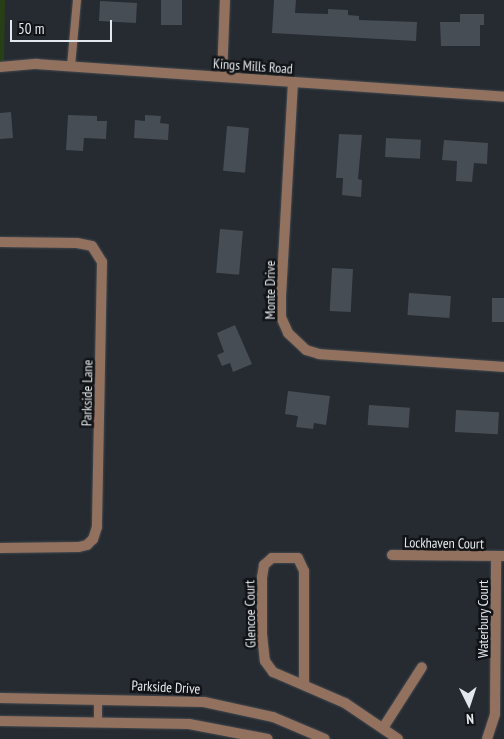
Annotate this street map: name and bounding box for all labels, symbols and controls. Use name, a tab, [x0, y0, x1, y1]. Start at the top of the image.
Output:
scale bar	[12, 10, 115, 42]
text: 50 m	[18, 19, 44, 38]
street label: Kings Mills Road	[213, 55, 293, 77]
street label: Monte Drive	[262, 260, 278, 320]
street label: Parkside Lane	[78, 360, 96, 426]
street label: Lockhaven Court	[404, 534, 484, 552]
street label: Glencoe Court	[241, 580, 259, 648]
street label: Waterbury Court	[475, 580, 491, 658]
street label: Parkside Drive	[131, 677, 201, 697]
north arrow	[444, 679, 494, 729]
text: N	[466, 710, 474, 728]

